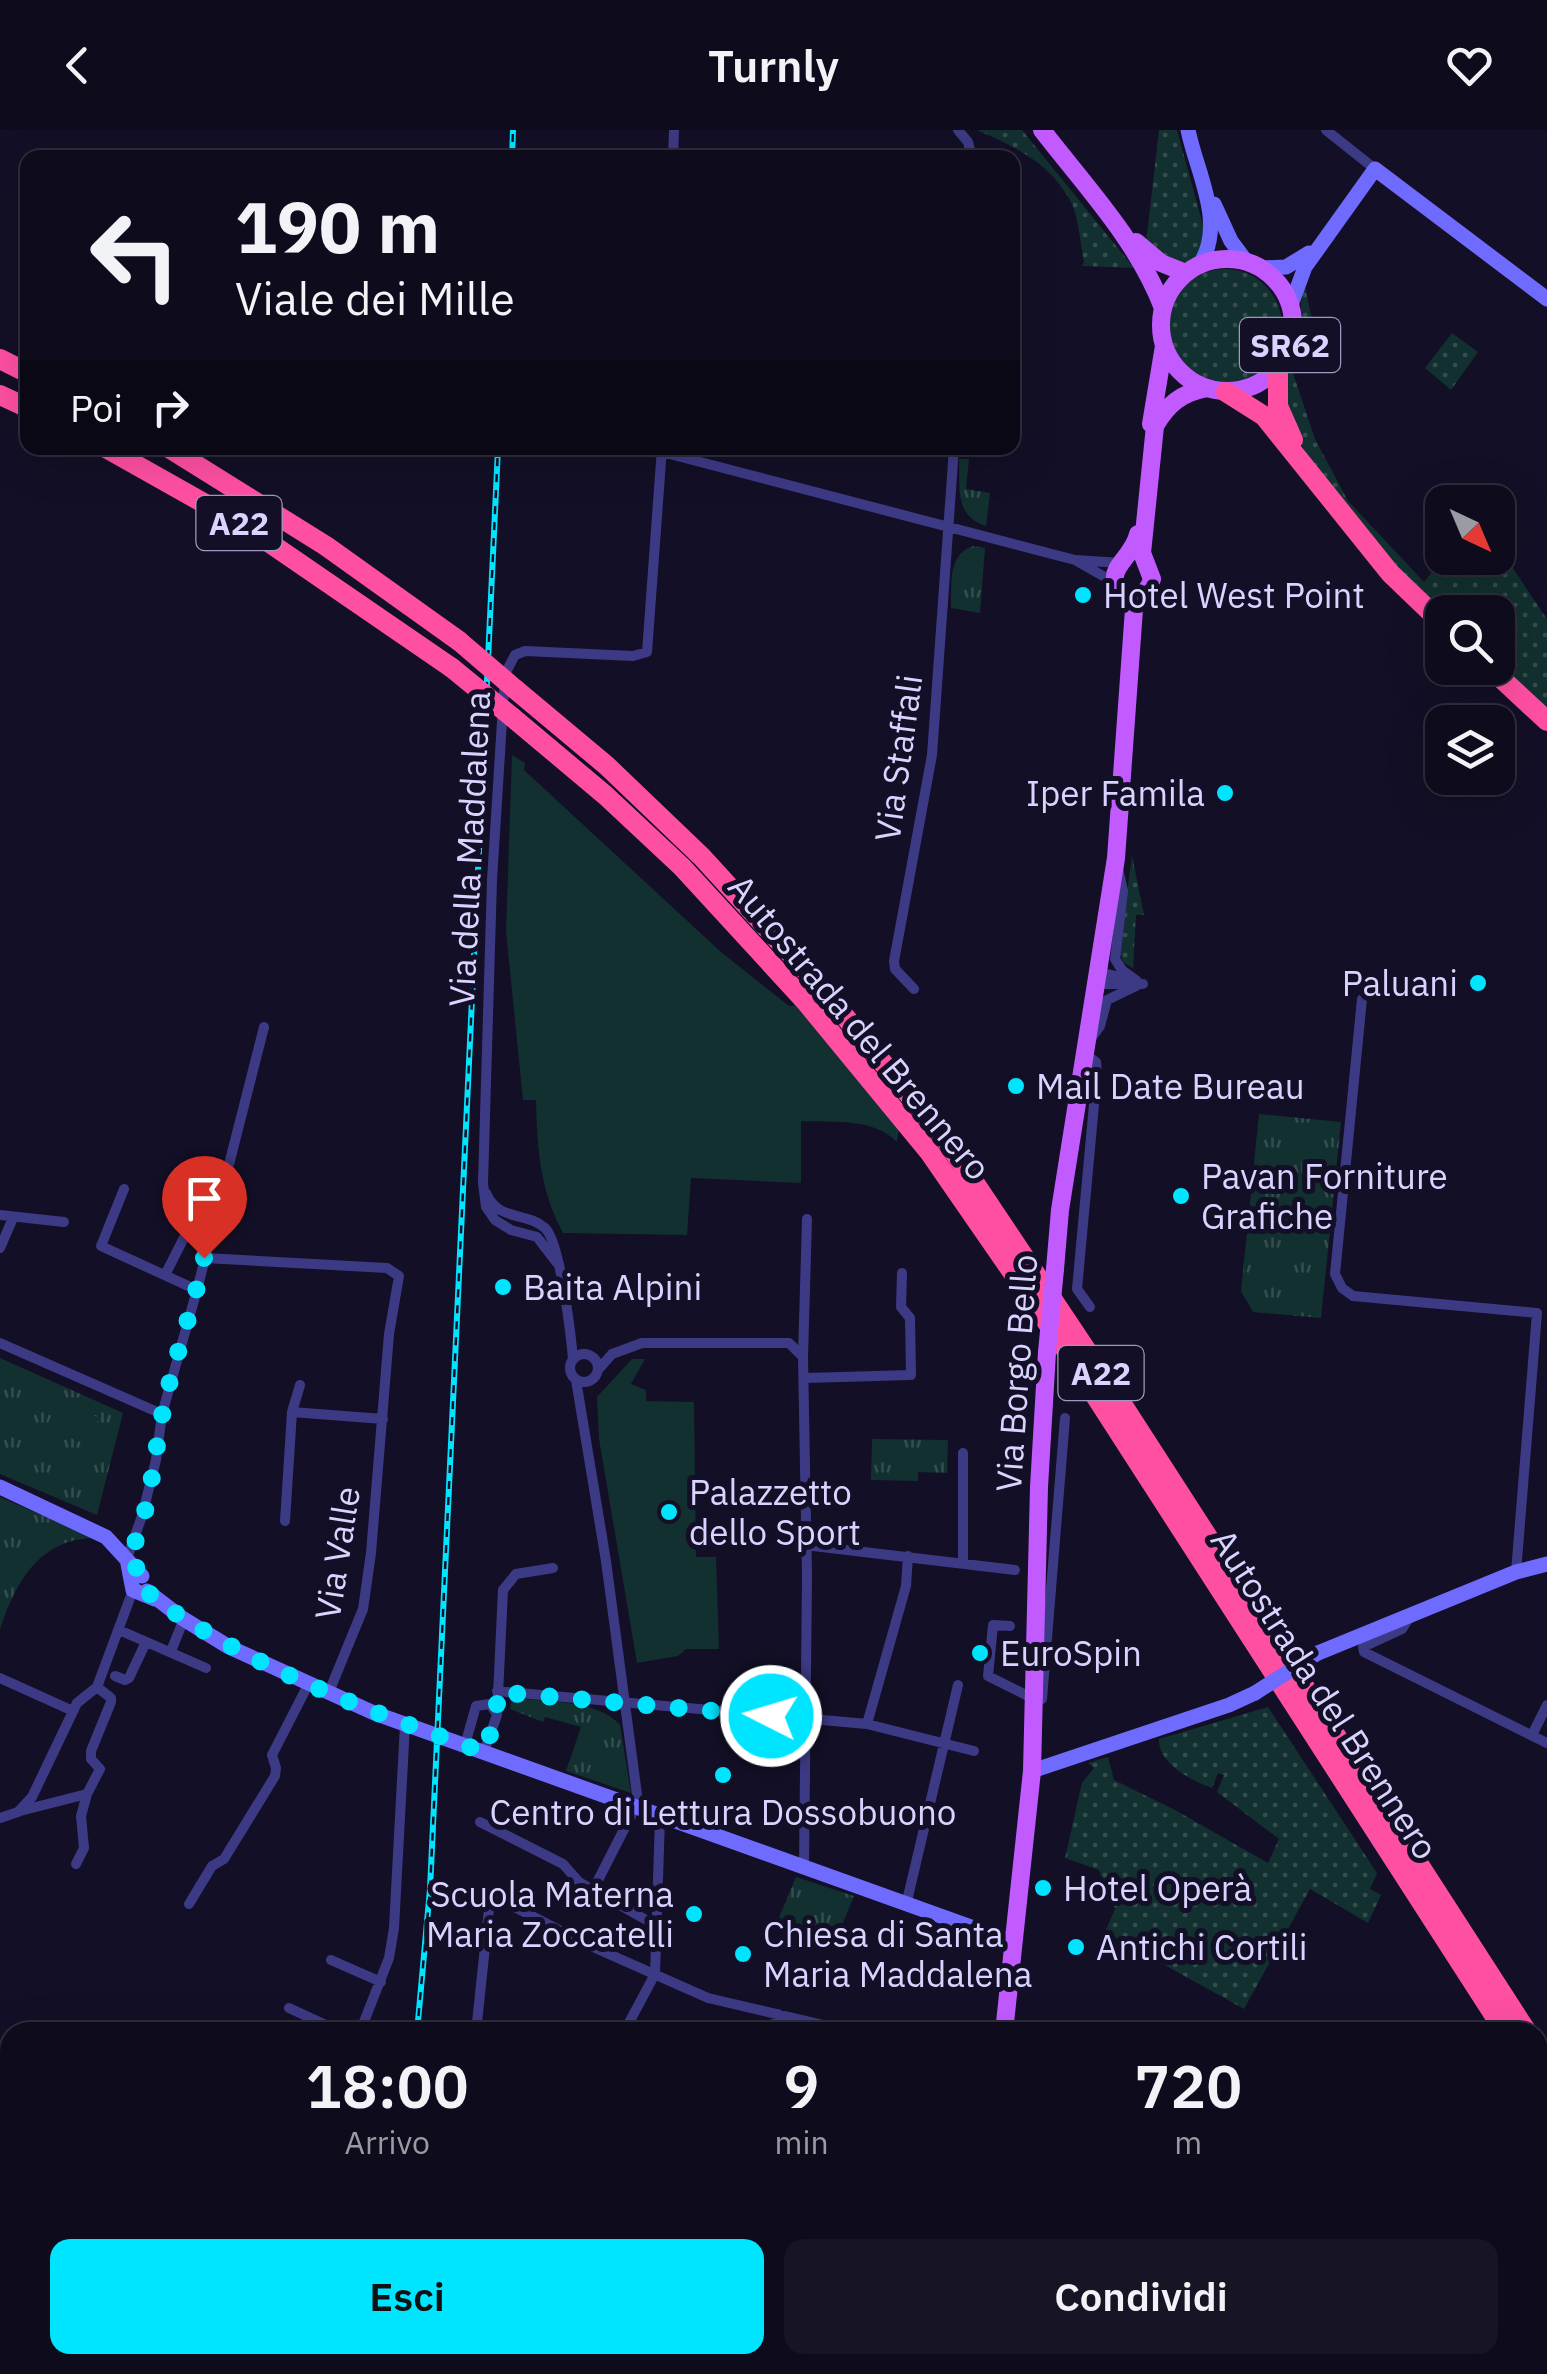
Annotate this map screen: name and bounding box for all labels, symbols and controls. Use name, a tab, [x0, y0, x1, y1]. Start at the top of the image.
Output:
text: Turnly	[708, 36, 839, 94]
icon: back	[50, 38, 105, 93]
icon: heart	[1442, 38, 1497, 93]
text: 190 m	[235, 181, 440, 272]
icon: left	[70, 190, 200, 320]
text: Viale dei Mille	[235, 269, 515, 327]
road number: SR62	[1240, 318, 1340, 372]
icon: right	[143, 380, 198, 435]
text: Poi	[70, 383, 123, 432]
north arrow	[1425, 485, 1515, 575]
map controls	[1425, 485, 1515, 795]
road number: A22	[196, 496, 282, 550]
place label: Hotel West Point	[1103, 572, 1365, 618]
marker: Hotel West Point	[1072, 584, 1094, 606]
button: search	[1425, 595, 1515, 685]
street label: Via Staffali	[864, 672, 932, 844]
street label: Via della Maddalena	[438, 690, 500, 1008]
button: layers	[1425, 705, 1515, 795]
place label: Iper Famila	[1026, 770, 1205, 816]
marker: Iper Famila	[1214, 782, 1236, 804]
street label: Autostrada del Brennero	[719, 865, 1001, 1189]
place label: Paluani	[1342, 960, 1458, 1006]
marker: Paluani	[1467, 972, 1489, 994]
place label: Mail Date Bureau	[1036, 1063, 1305, 1109]
marker: Mail Date Bureau	[1005, 1075, 1027, 1097]
place label: Pavan Forniture Grafiche	[1201, 1153, 1448, 1239]
pin	[162, 1156, 247, 1259]
icon: arrive	[177, 1171, 232, 1226]
marker: Pavan Forniture Grafiche	[1170, 1185, 1192, 1207]
street label: Via Borgo Bello	[985, 1253, 1047, 1493]
place label: Baita Alpini	[523, 1264, 702, 1310]
marker: Baita Alpini	[492, 1276, 514, 1298]
road number: A22	[1058, 1346, 1144, 1400]
place label: Palazzetto dello Sport	[689, 1469, 861, 1555]
street label: Via Valle	[304, 1483, 370, 1623]
marker: Palazzetto dello Sport	[658, 1501, 680, 1523]
street label: Autostrada del Brennero	[1201, 1520, 1449, 1868]
place label: EuroSpin	[1000, 1630, 1142, 1676]
marker: EuroSpin	[969, 1642, 991, 1664]
position arrow	[719, 1664, 823, 1768]
marker: Centro di Lettura Dossobuono	[712, 1764, 734, 1786]
place label: Centro di Lettura Dossobuono	[490, 1789, 956, 1835]
place label: Hotel Operà	[1063, 1865, 1252, 1911]
place label: Scuola Materna Maria Zoccatelli	[426, 1871, 674, 1957]
marker: Hotel Operà	[1032, 1877, 1054, 1899]
marker: Scuola Materna Maria Zoccatelli	[683, 1903, 705, 1925]
place label: Chiesa di Santa Maria Maddalena	[763, 1911, 1032, 1997]
place label: Antichi Cortili	[1096, 1924, 1307, 1970]
marker: Antichi Cortili	[1065, 1936, 1087, 1958]
marker: Chiesa di Santa Maria Maddalena	[732, 1943, 754, 1965]
text: 18:00	[306, 2046, 469, 2125]
text: 9	[784, 2046, 820, 2125]
text: 720	[1134, 2046, 1242, 2125]
text: Arrivo	[345, 2121, 430, 2163]
text: min	[774, 2121, 829, 2163]
text: m	[1174, 2121, 1202, 2163]
button: Esci	[50, 2239, 764, 2354]
button: Condividi	[784, 2239, 1498, 2354]

